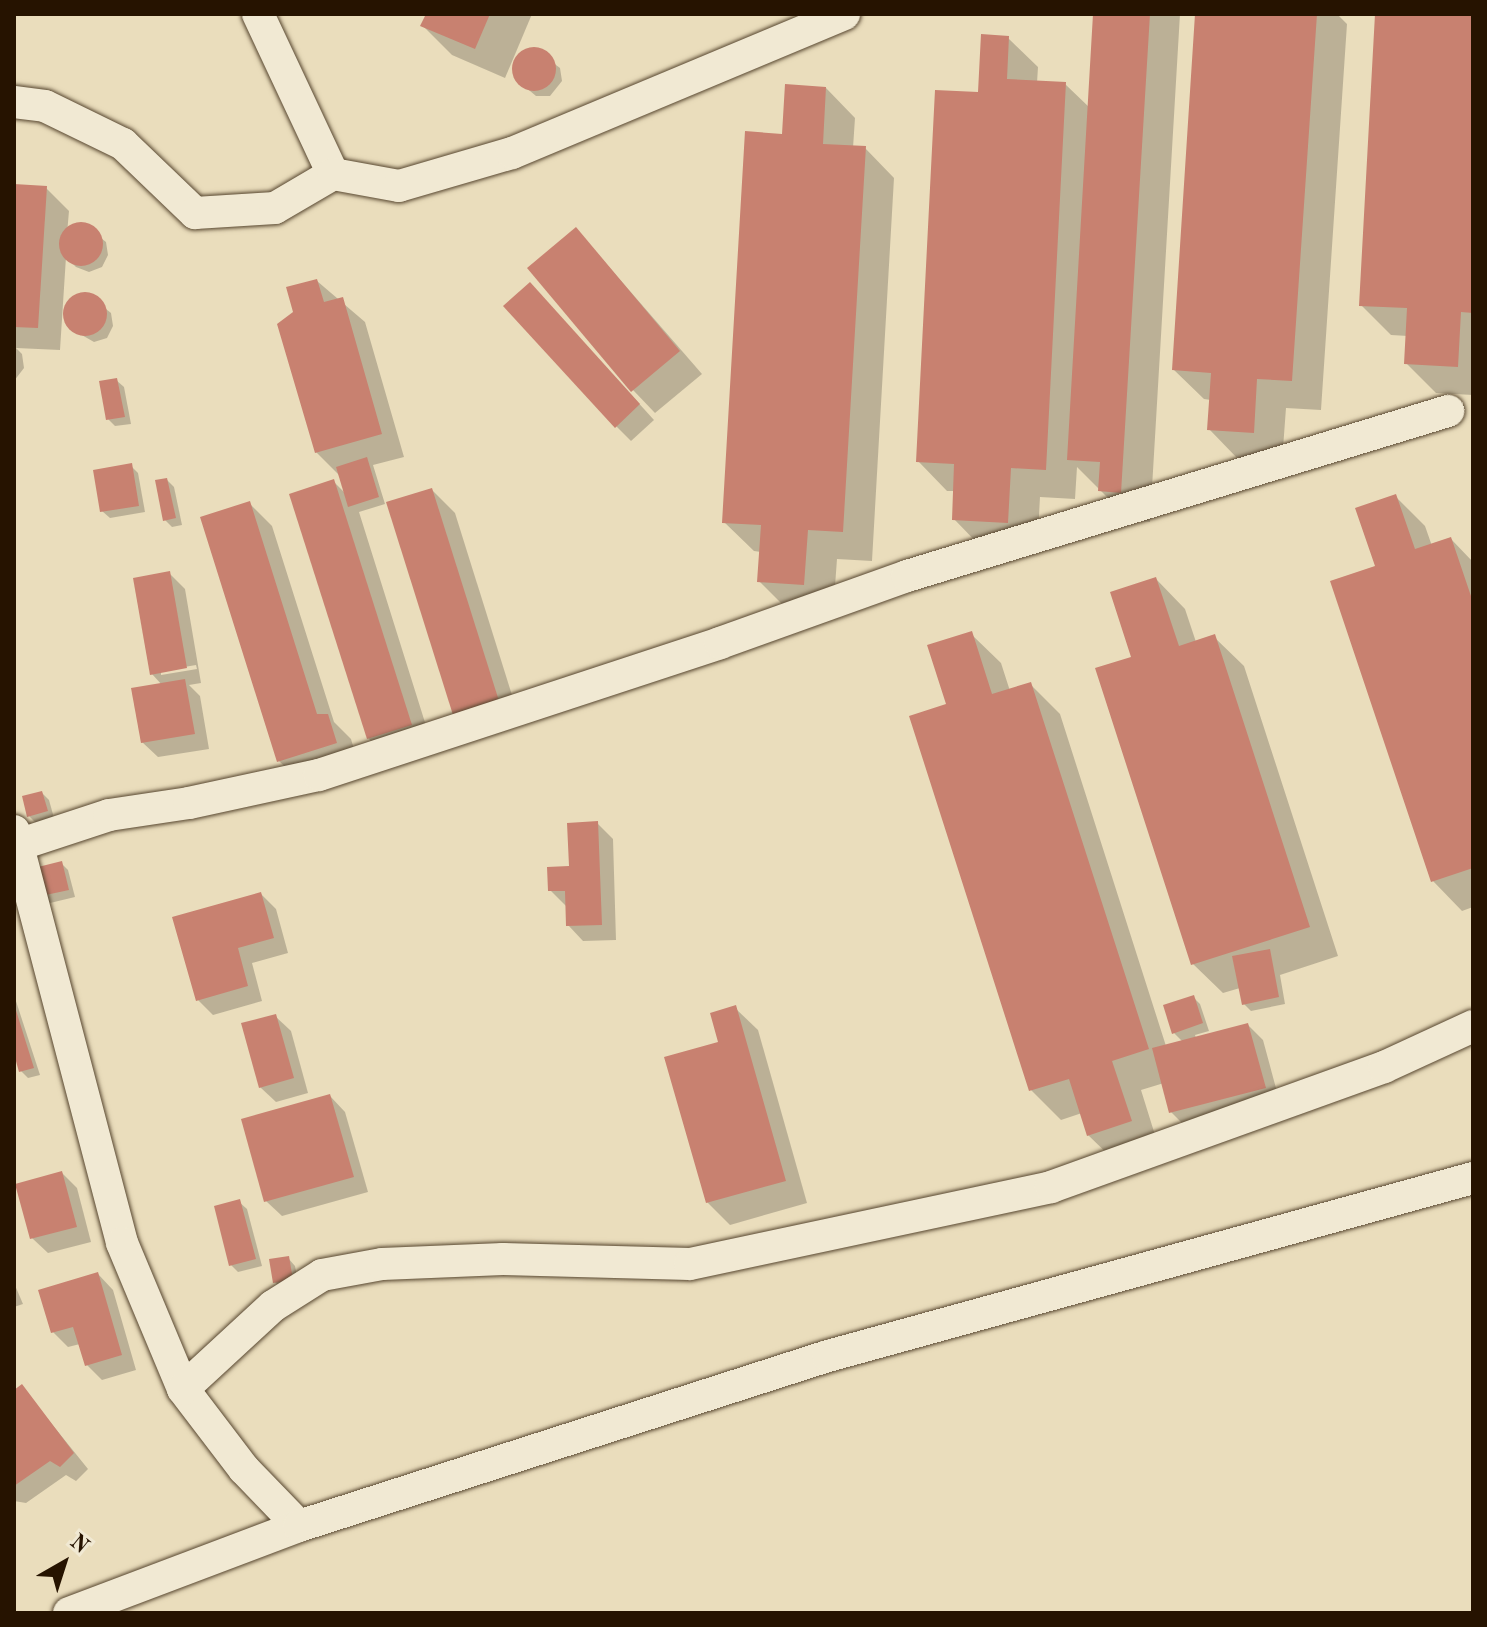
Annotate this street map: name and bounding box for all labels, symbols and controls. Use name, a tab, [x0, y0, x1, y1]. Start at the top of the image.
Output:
north arrow	[24, 1523, 104, 1603]
text: N	[66, 1531, 93, 1558]

